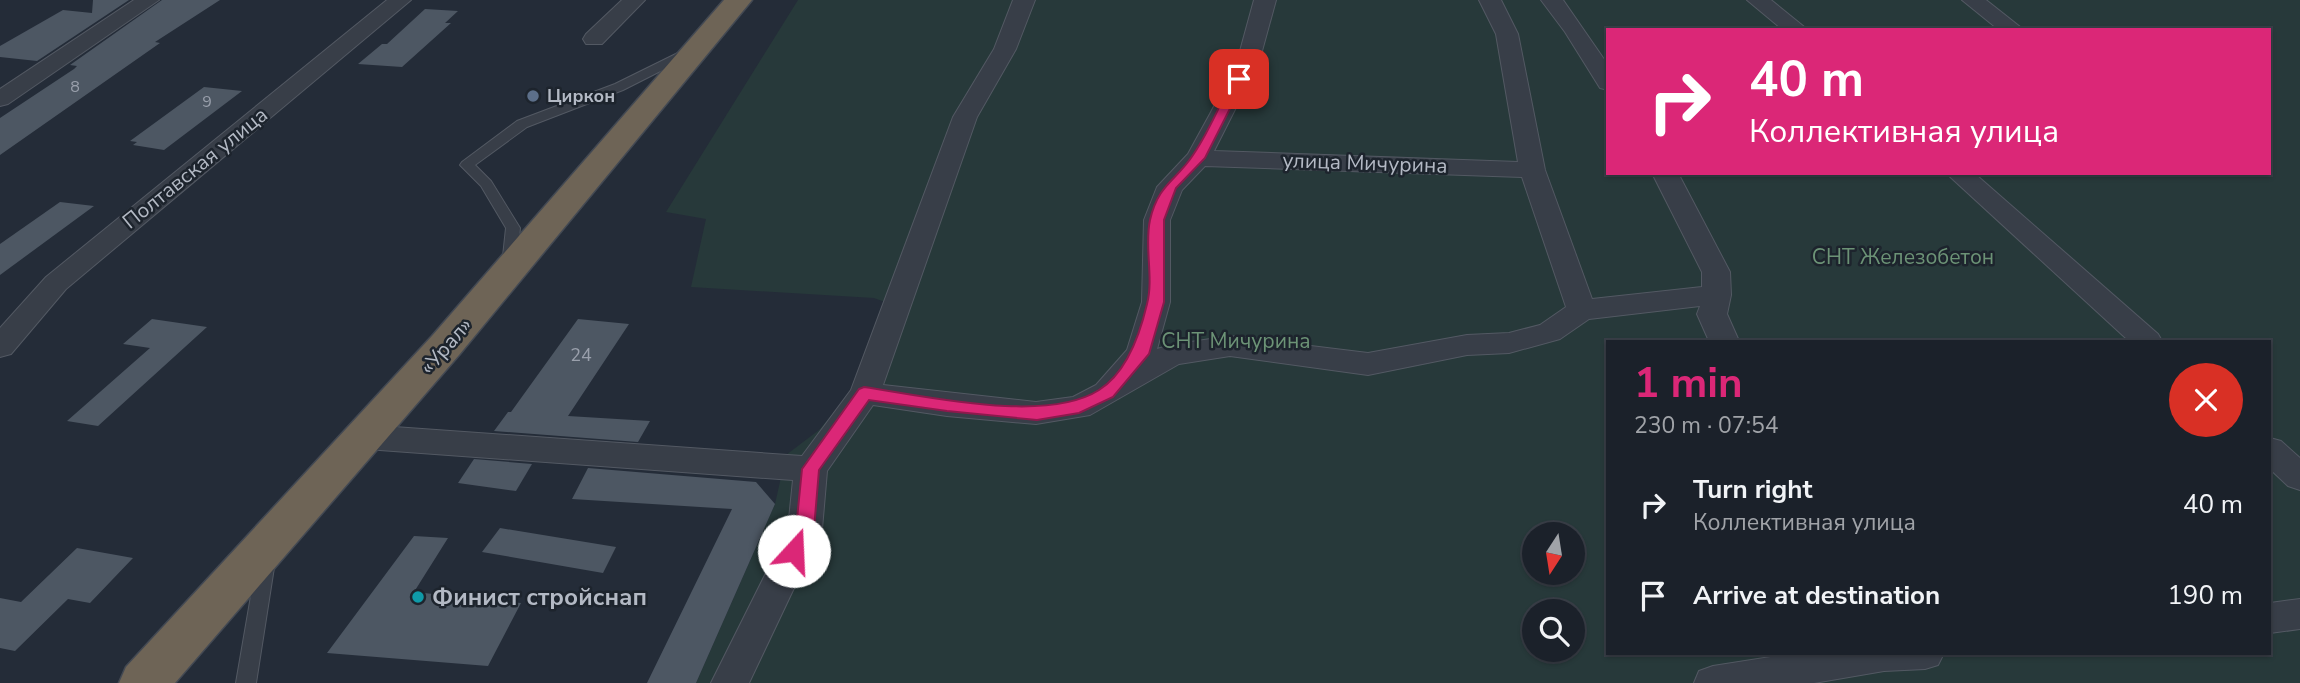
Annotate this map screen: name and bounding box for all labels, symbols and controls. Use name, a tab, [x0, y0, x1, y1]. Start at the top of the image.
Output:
text: 40 m	[1749, 46, 1864, 113]
pin	[1209, 49, 1269, 109]
icon: right	[1634, 56, 1725, 147]
icon: arrive	[1220, 60, 1258, 98]
house number: 8	[70, 76, 80, 98]
place label: Циркон	[547, 84, 615, 108]
marker: Циркон	[525, 88, 541, 104]
house number: 9	[202, 91, 212, 113]
street label: Полтавская улица	[117, 101, 273, 235]
text: Коллективная улица	[1749, 110, 2059, 153]
street label: улица Мичурина	[1282, 146, 1448, 180]
park label: СНТ Железобетон	[1812, 243, 1994, 271]
street label: «Урал»	[414, 312, 478, 380]
park label: СНТ Мичурина	[1161, 327, 1311, 355]
house number: 24	[570, 343, 592, 367]
text: 1 min	[1634, 355, 1743, 412]
button: close	[2169, 363, 2243, 437]
text: 230 m · 07:54	[1634, 410, 1779, 441]
text: Turn right	[1693, 472, 1812, 507]
icon: right	[1634, 486, 1672, 524]
text: 40 m	[2183, 487, 2243, 522]
text: Коллективная улица	[1693, 507, 1916, 538]
position arrow	[757, 514, 831, 588]
north arrow	[1522, 522, 1586, 584]
map controls	[1522, 522, 1585, 662]
icon: arrive	[1634, 577, 1672, 615]
text: Arrive at destination	[1693, 578, 1940, 613]
text: 190 m	[2167, 578, 2243, 613]
place label: Финист стройснап	[432, 581, 647, 613]
marker: Финист стройснап	[410, 589, 426, 605]
button: search	[1522, 599, 1585, 662]

